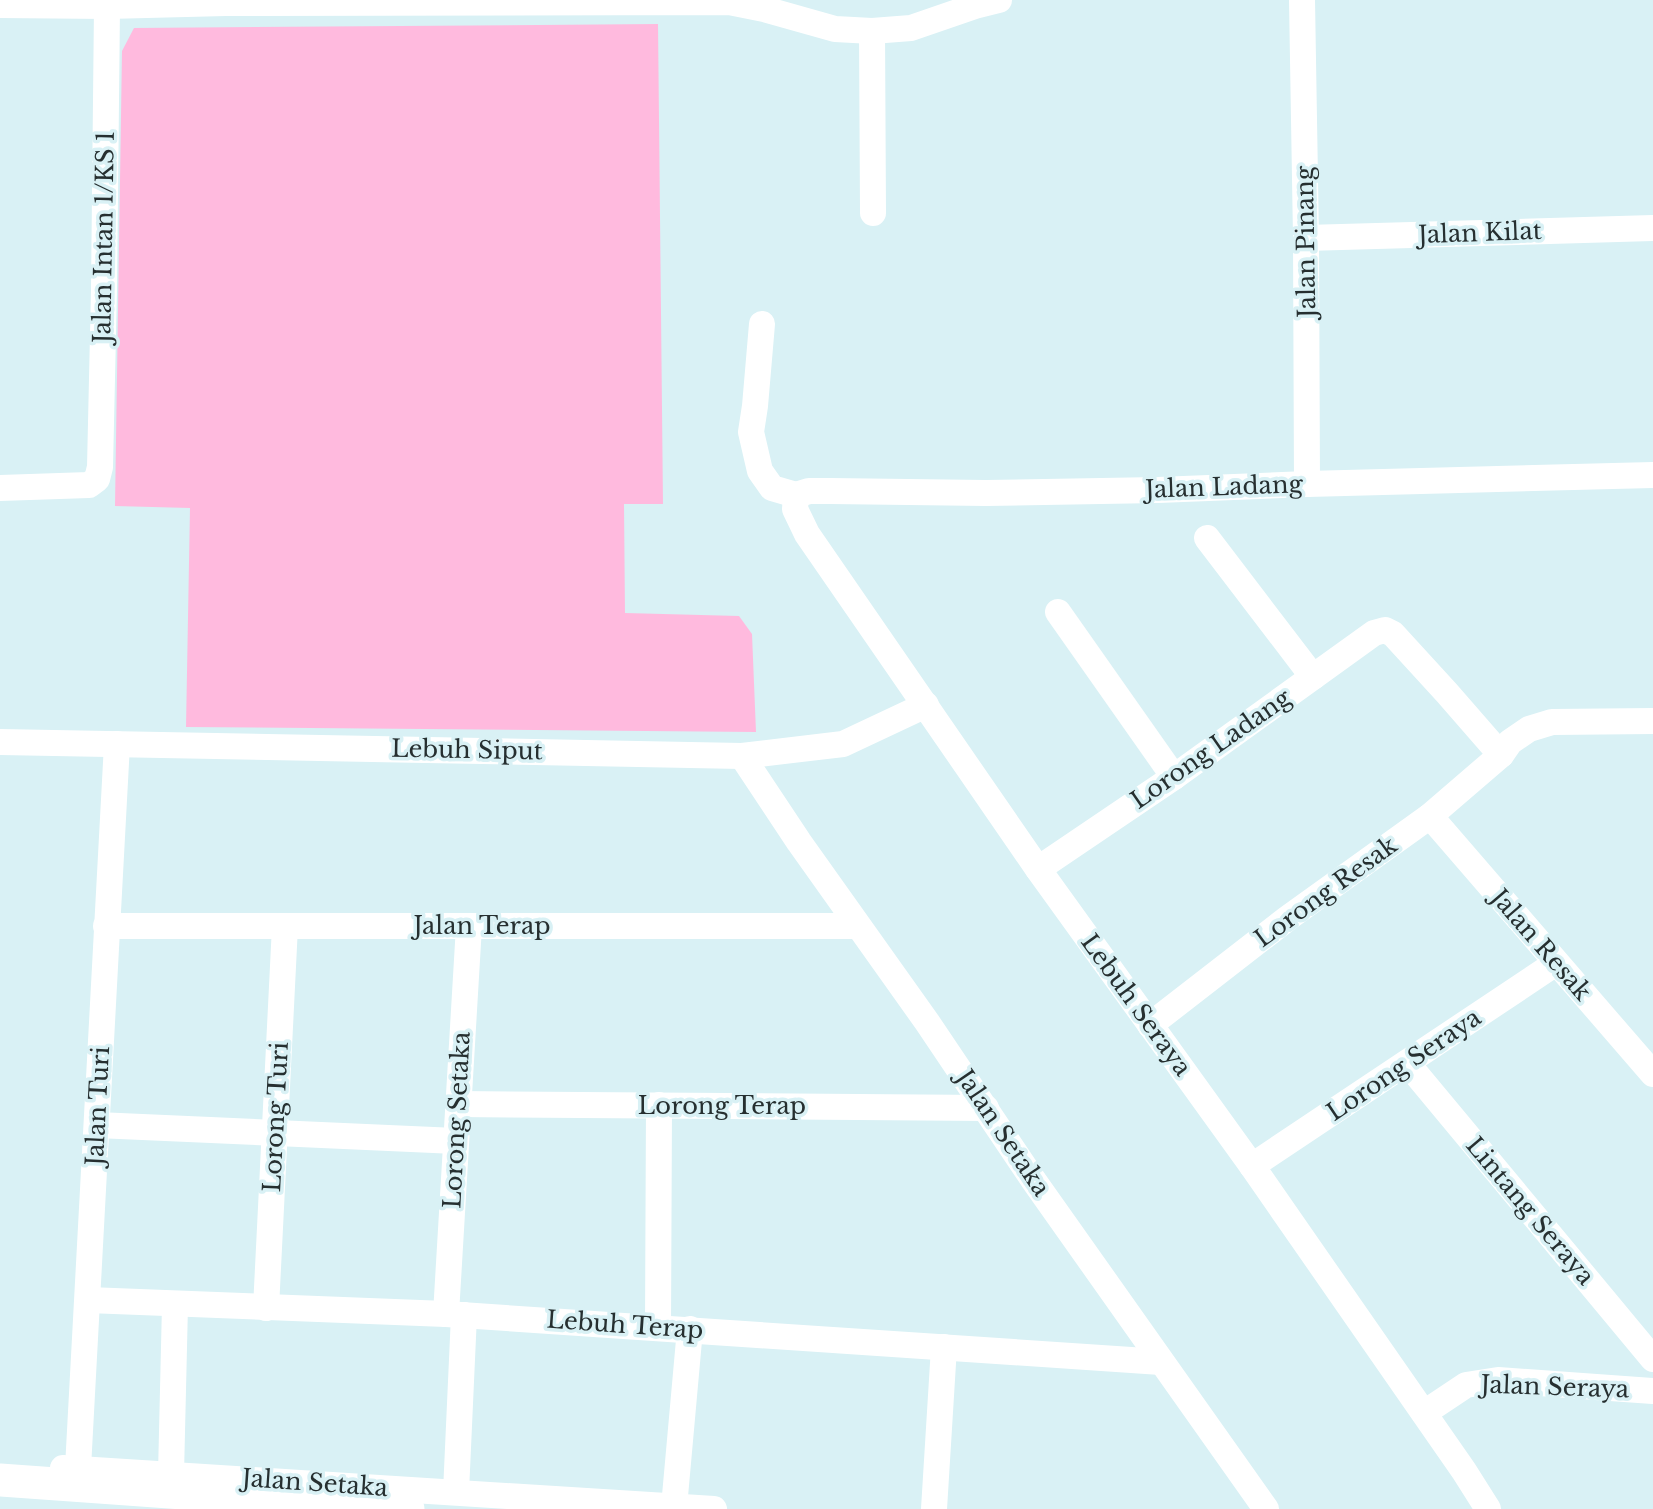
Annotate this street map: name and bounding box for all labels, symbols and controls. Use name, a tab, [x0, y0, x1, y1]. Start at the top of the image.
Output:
street label: Jalan Intan 1/KS 1	[87, 131, 120, 346]
street label: Jalan Pinang	[1290, 165, 1321, 321]
street label: Jalan Kilat	[1415, 216, 1542, 249]
street label: Jalan Ladang	[1142, 469, 1304, 504]
street label: Lorong Ladang	[1125, 682, 1297, 815]
street label: Lebuh Siput	[391, 734, 543, 765]
street label: Lorong Resak	[1249, 830, 1403, 953]
street label: Jalan Resak	[1483, 881, 1598, 1006]
street label: Jalan Terap	[410, 911, 551, 940]
street label: Lebuh Seraya	[1075, 928, 1198, 1082]
street label: Lorong Seraya	[1321, 1002, 1487, 1127]
street label: Lorong Setaka	[437, 1030, 476, 1209]
street label: Lorong Turi	[257, 1041, 294, 1193]
street label: Jalan Turi	[80, 1046, 115, 1169]
street label: Jalan Setaka	[949, 1062, 1057, 1202]
street label: Lorong Terap	[638, 1091, 806, 1120]
street label: Lintang Seraya	[1460, 1131, 1601, 1291]
street label: Lebuh Terap	[546, 1305, 704, 1344]
street label: Jalan Seraya	[1477, 1369, 1630, 1404]
street label: Jalan Setaka	[238, 1463, 390, 1502]

